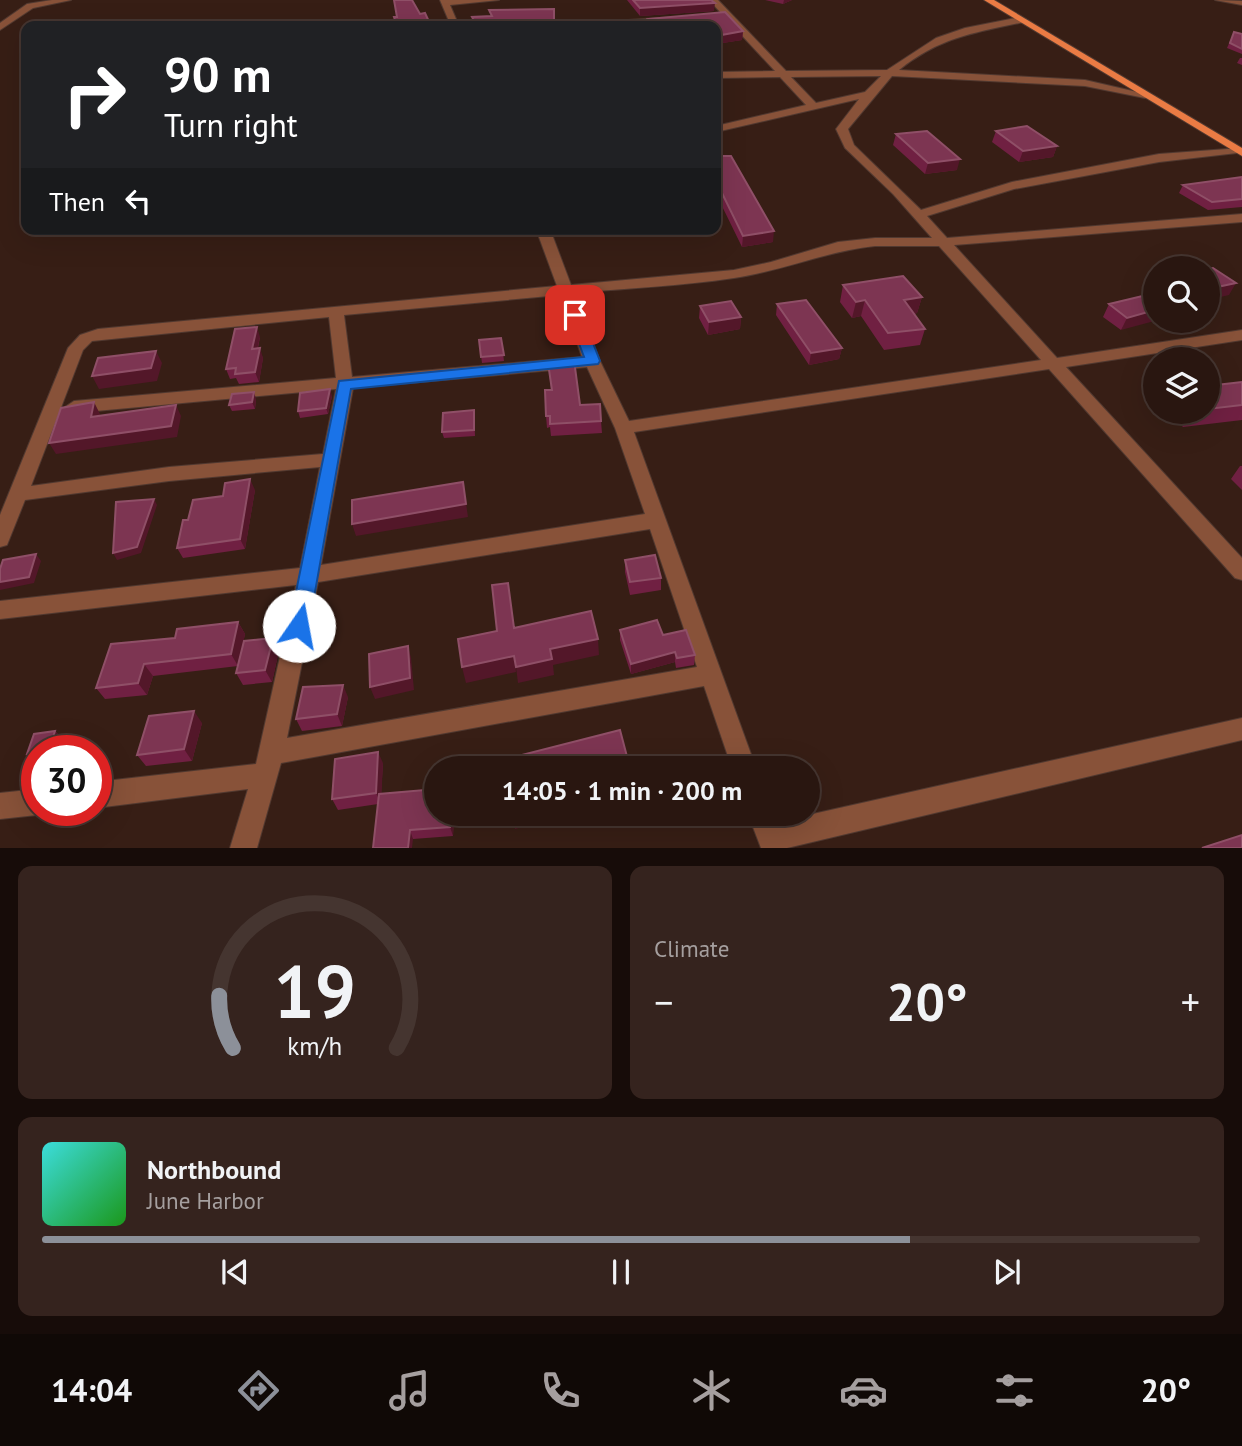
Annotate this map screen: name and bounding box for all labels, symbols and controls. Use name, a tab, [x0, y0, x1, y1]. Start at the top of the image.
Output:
text: 90 m	[164, 42, 271, 106]
icon: right	[49, 49, 140, 140]
text: Turn right	[164, 104, 298, 146]
icon: left	[119, 182, 157, 220]
text: Then	[49, 185, 105, 218]
map controls	[1143, 256, 1220, 424]
button: search	[1143, 256, 1220, 333]
pin	[545, 285, 605, 345]
icon: arrive	[556, 296, 594, 334]
button: layers	[1143, 347, 1220, 424]
position arrow	[262, 589, 336, 663]
speed limit sign: 30	[21, 735, 112, 826]
text: 14:05 · 1 min · 200 m	[502, 774, 742, 807]
text: Climate	[654, 934, 729, 963]
text: 19	[274, 945, 356, 1039]
text: 20°	[886, 968, 968, 1035]
text: −	[654, 977, 673, 1026]
text: +	[1181, 977, 1200, 1026]
text: km/h	[288, 1030, 342, 1062]
text: Northbound	[147, 1153, 281, 1186]
text: June Harbor	[147, 1186, 264, 1215]
icon: previous	[216, 1253, 254, 1291]
icon: pause	[602, 1253, 640, 1291]
icon: next	[988, 1253, 1026, 1291]
icon: directions	[234, 1366, 283, 1415]
icon: music	[385, 1366, 434, 1415]
icon: phone	[536, 1366, 585, 1415]
icon: climate	[687, 1366, 736, 1415]
icon: car	[839, 1366, 888, 1415]
icon: filters	[990, 1366, 1039, 1415]
text: 14:04	[51, 1369, 132, 1411]
text: 20°	[1141, 1369, 1191, 1411]

